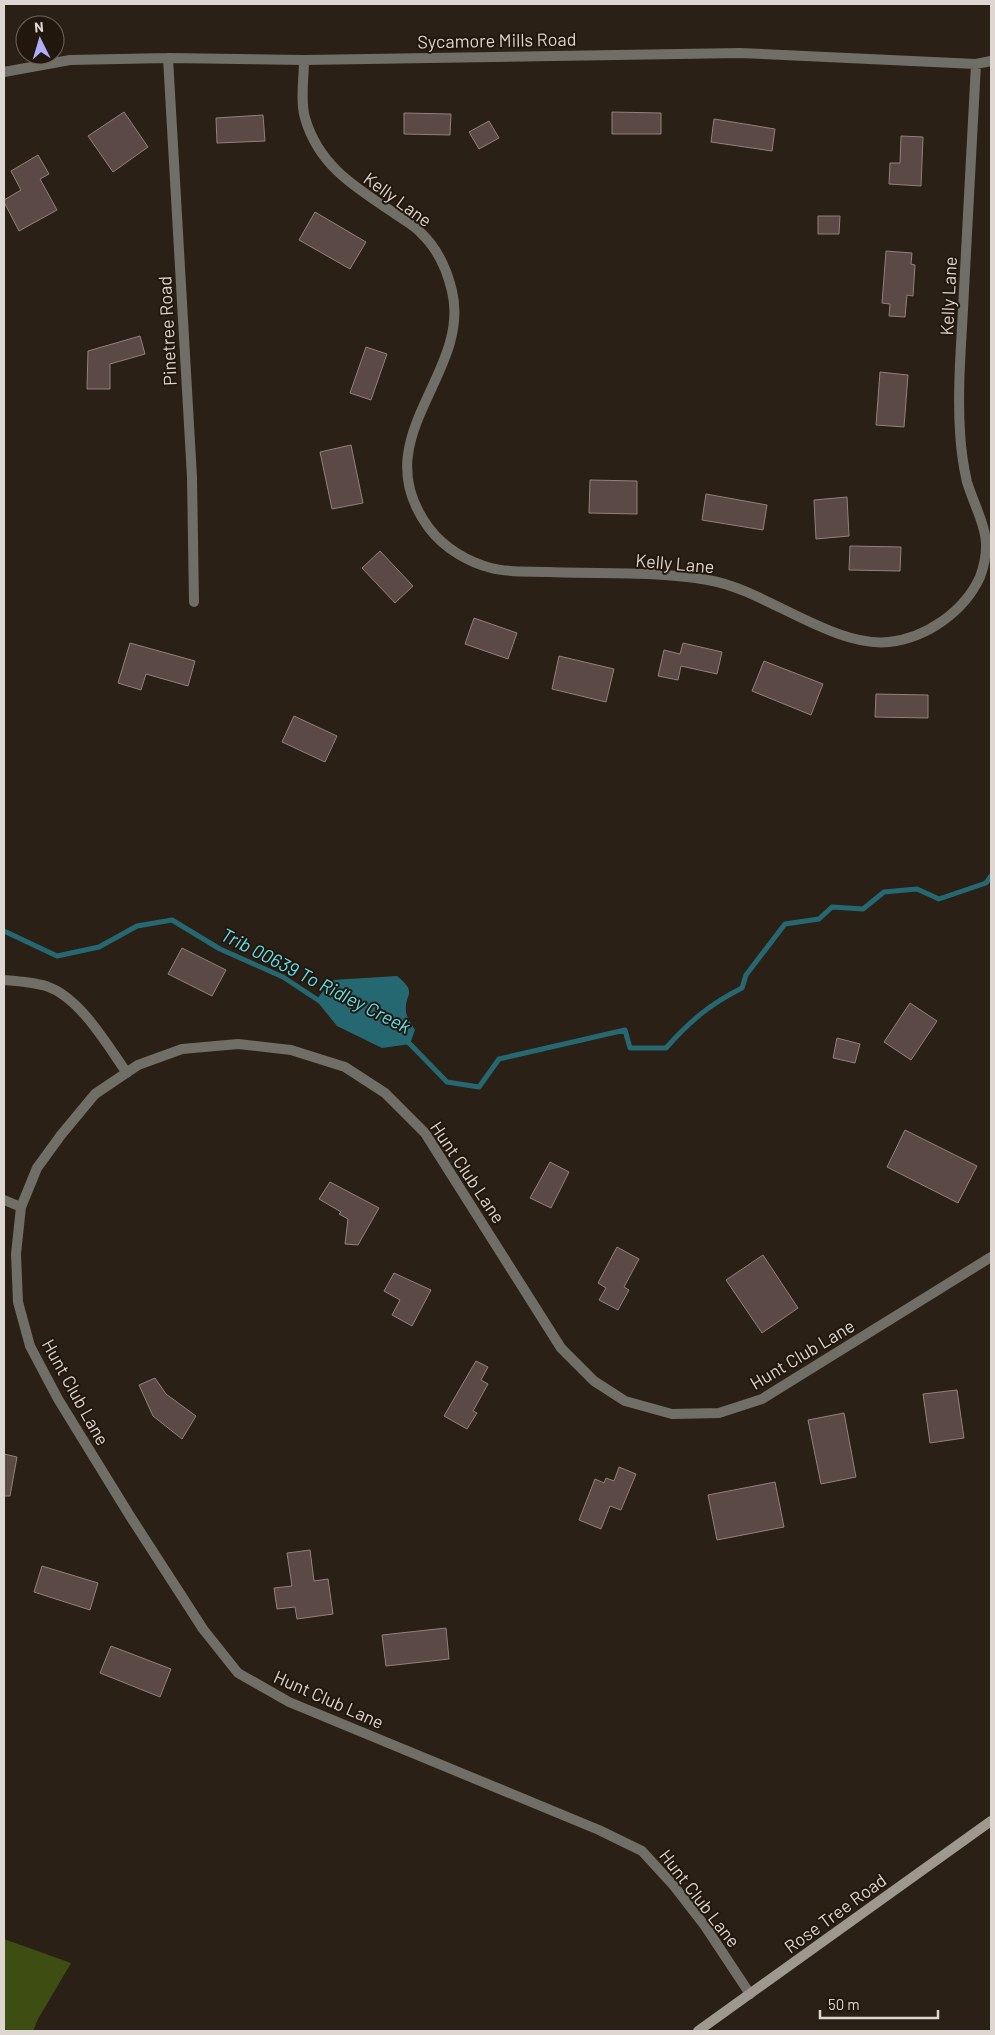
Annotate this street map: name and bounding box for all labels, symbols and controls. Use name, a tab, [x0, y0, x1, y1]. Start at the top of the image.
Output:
north arrow	[15, 15, 65, 65]
text: N	[33, 18, 44, 35]
street label: Sycamore Mills Road	[417, 28, 577, 52]
street label: Kelly Lane	[360, 167, 436, 231]
street label: Kelly Lane	[935, 256, 961, 336]
street label: Pinetree Road	[153, 276, 181, 386]
street label: Kelly Lane	[635, 549, 715, 577]
water label: Trib 00639 To Ridley Creek	[218, 922, 415, 1038]
street label: Hunt Club Lane	[426, 1117, 510, 1227]
street label: Hunt Club Lane	[746, 1314, 858, 1394]
street label: Hunt Club Lane	[38, 1335, 114, 1449]
street label: Hunt Club Lane	[271, 1665, 387, 1733]
street label: Hunt Club Lane	[655, 1845, 745, 1951]
street label: Rose Tree Road	[780, 1869, 890, 1957]
scale bar	[820, 1988, 938, 2020]
text: 50 m	[828, 1995, 860, 2013]

